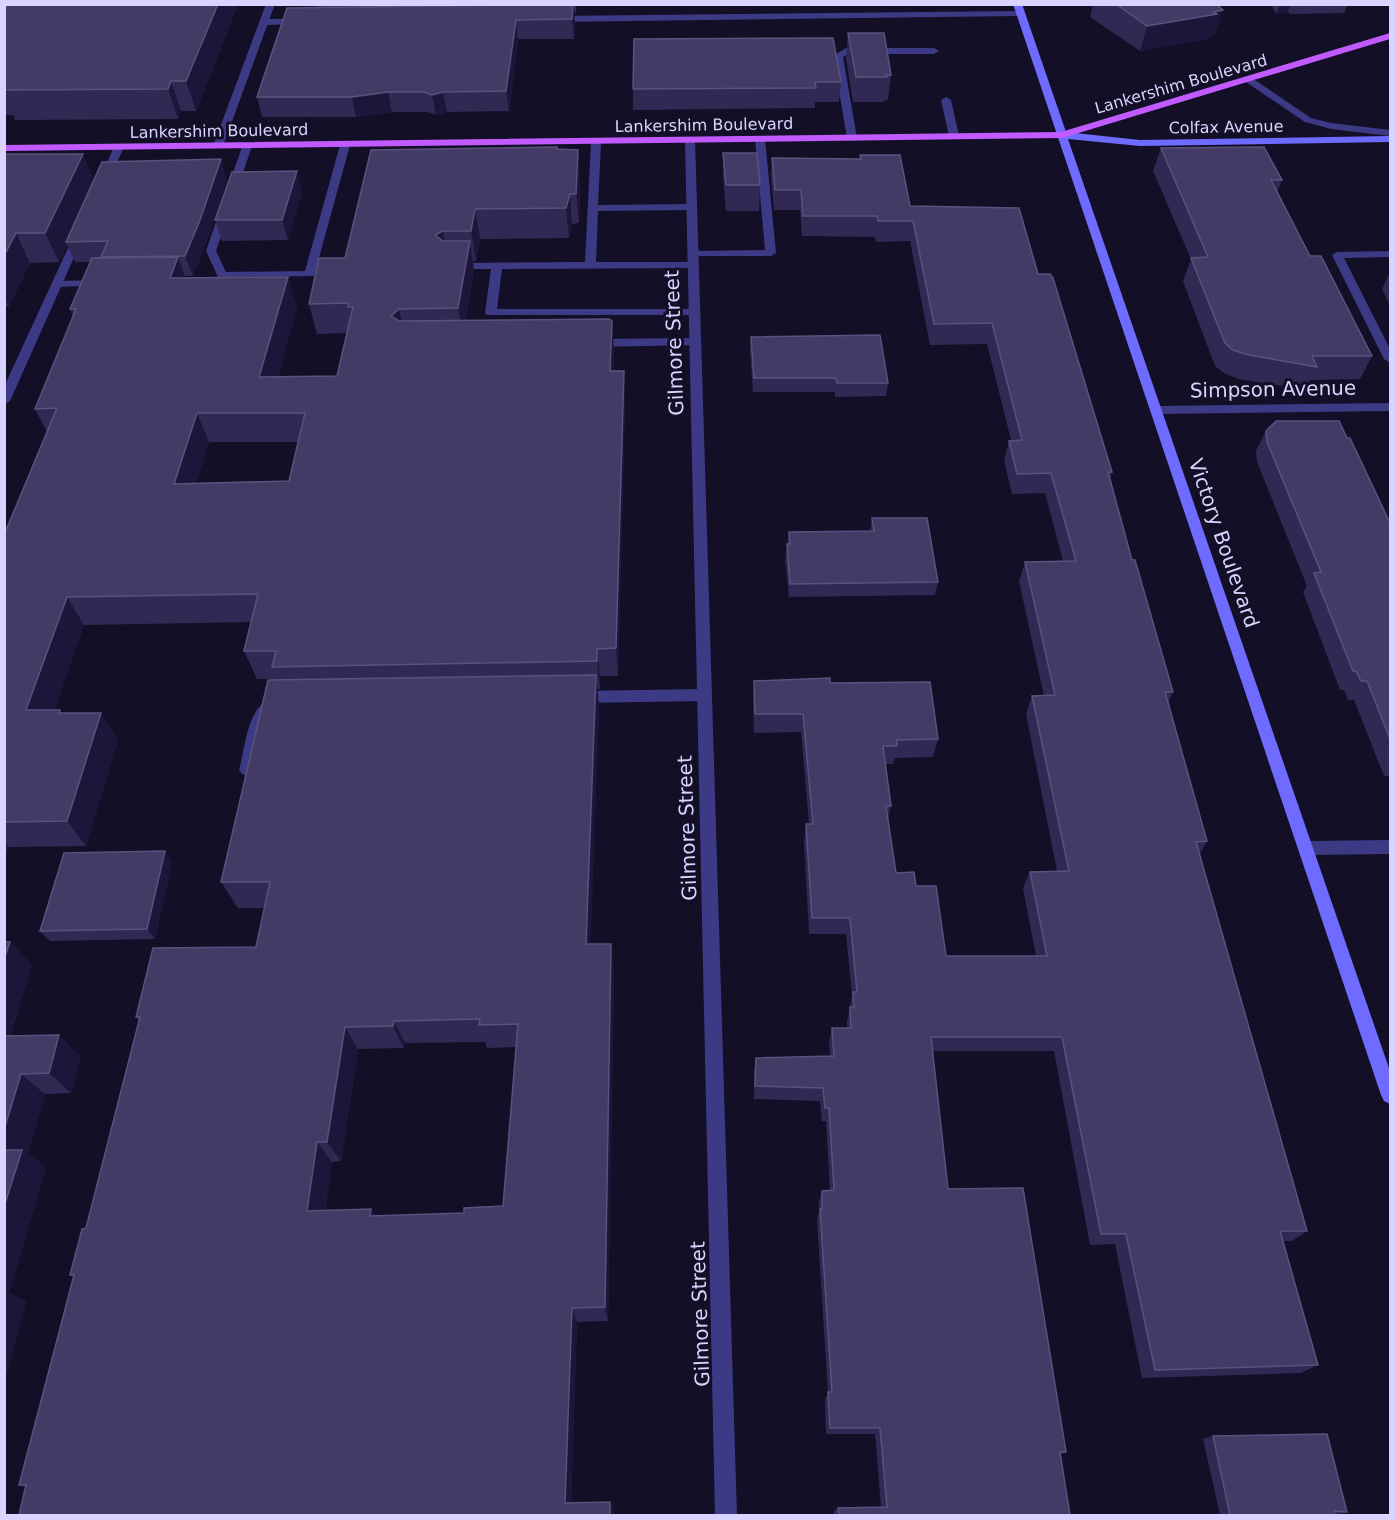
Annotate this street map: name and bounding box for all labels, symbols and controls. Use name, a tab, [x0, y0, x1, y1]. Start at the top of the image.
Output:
street label: Lankershim Boulevard	[1093, 50, 1269, 118]
street label: Lankershim Boulevard	[615, 114, 793, 136]
street label: Colfax Avenue	[1168, 116, 1284, 138]
street label: Lankershim Boulevard	[130, 120, 308, 142]
street label: Gilmore Street	[659, 270, 689, 416]
street label: Simpson Avenue	[1190, 376, 1356, 402]
street label: Victory Boulevard	[1184, 455, 1264, 631]
street label: Gilmore Street	[672, 755, 702, 901]
street label: Gilmore Street	[685, 1241, 715, 1387]

